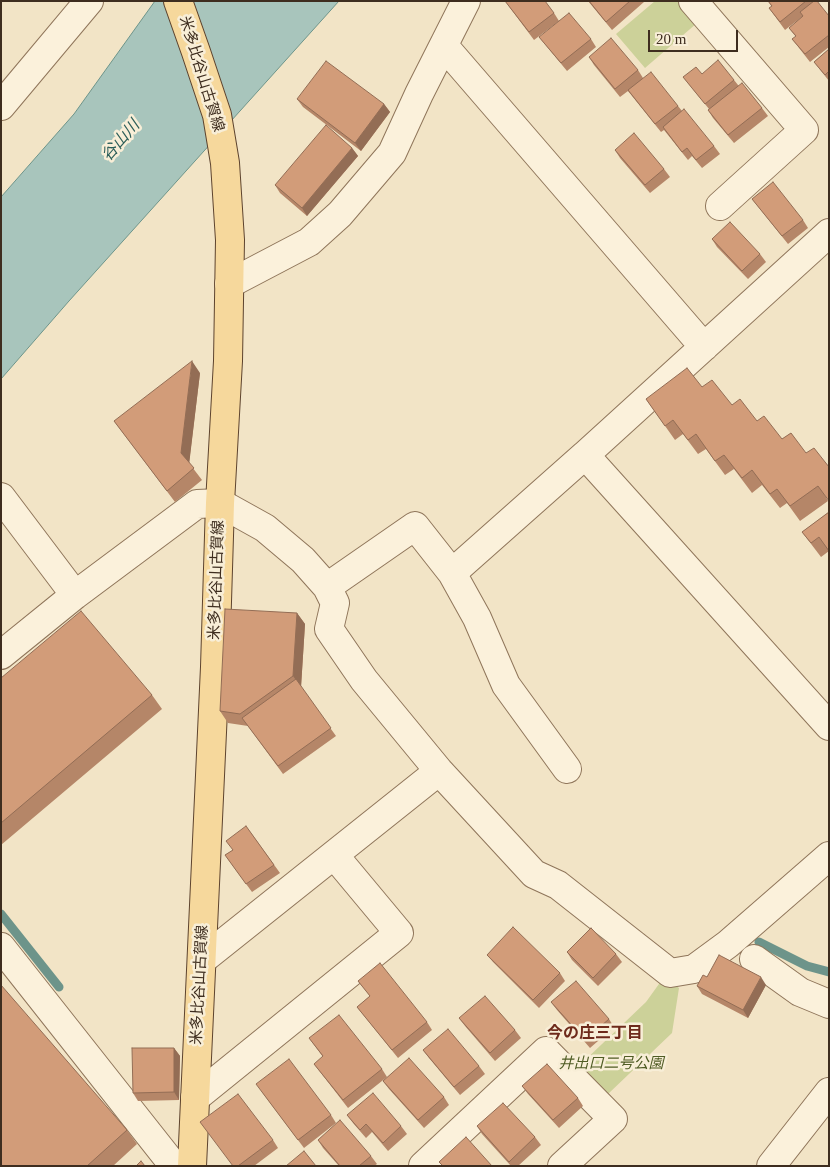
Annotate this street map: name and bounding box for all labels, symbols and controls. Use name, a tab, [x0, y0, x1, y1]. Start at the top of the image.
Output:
street label: 米多比谷山古賀線	[175, 14, 227, 134]
scale bar	[650, 20, 740, 52]
text: 20 m	[656, 31, 686, 47]
water label: 谷山川	[98, 117, 144, 165]
street label: 米多比谷山古賀線	[206, 520, 228, 640]
street label: 米多比谷山古賀線	[188, 925, 212, 1045]
district label: 今の庄三丁目	[547, 1024, 643, 1044]
park label: 井出口二号公園	[559, 1055, 663, 1073]

